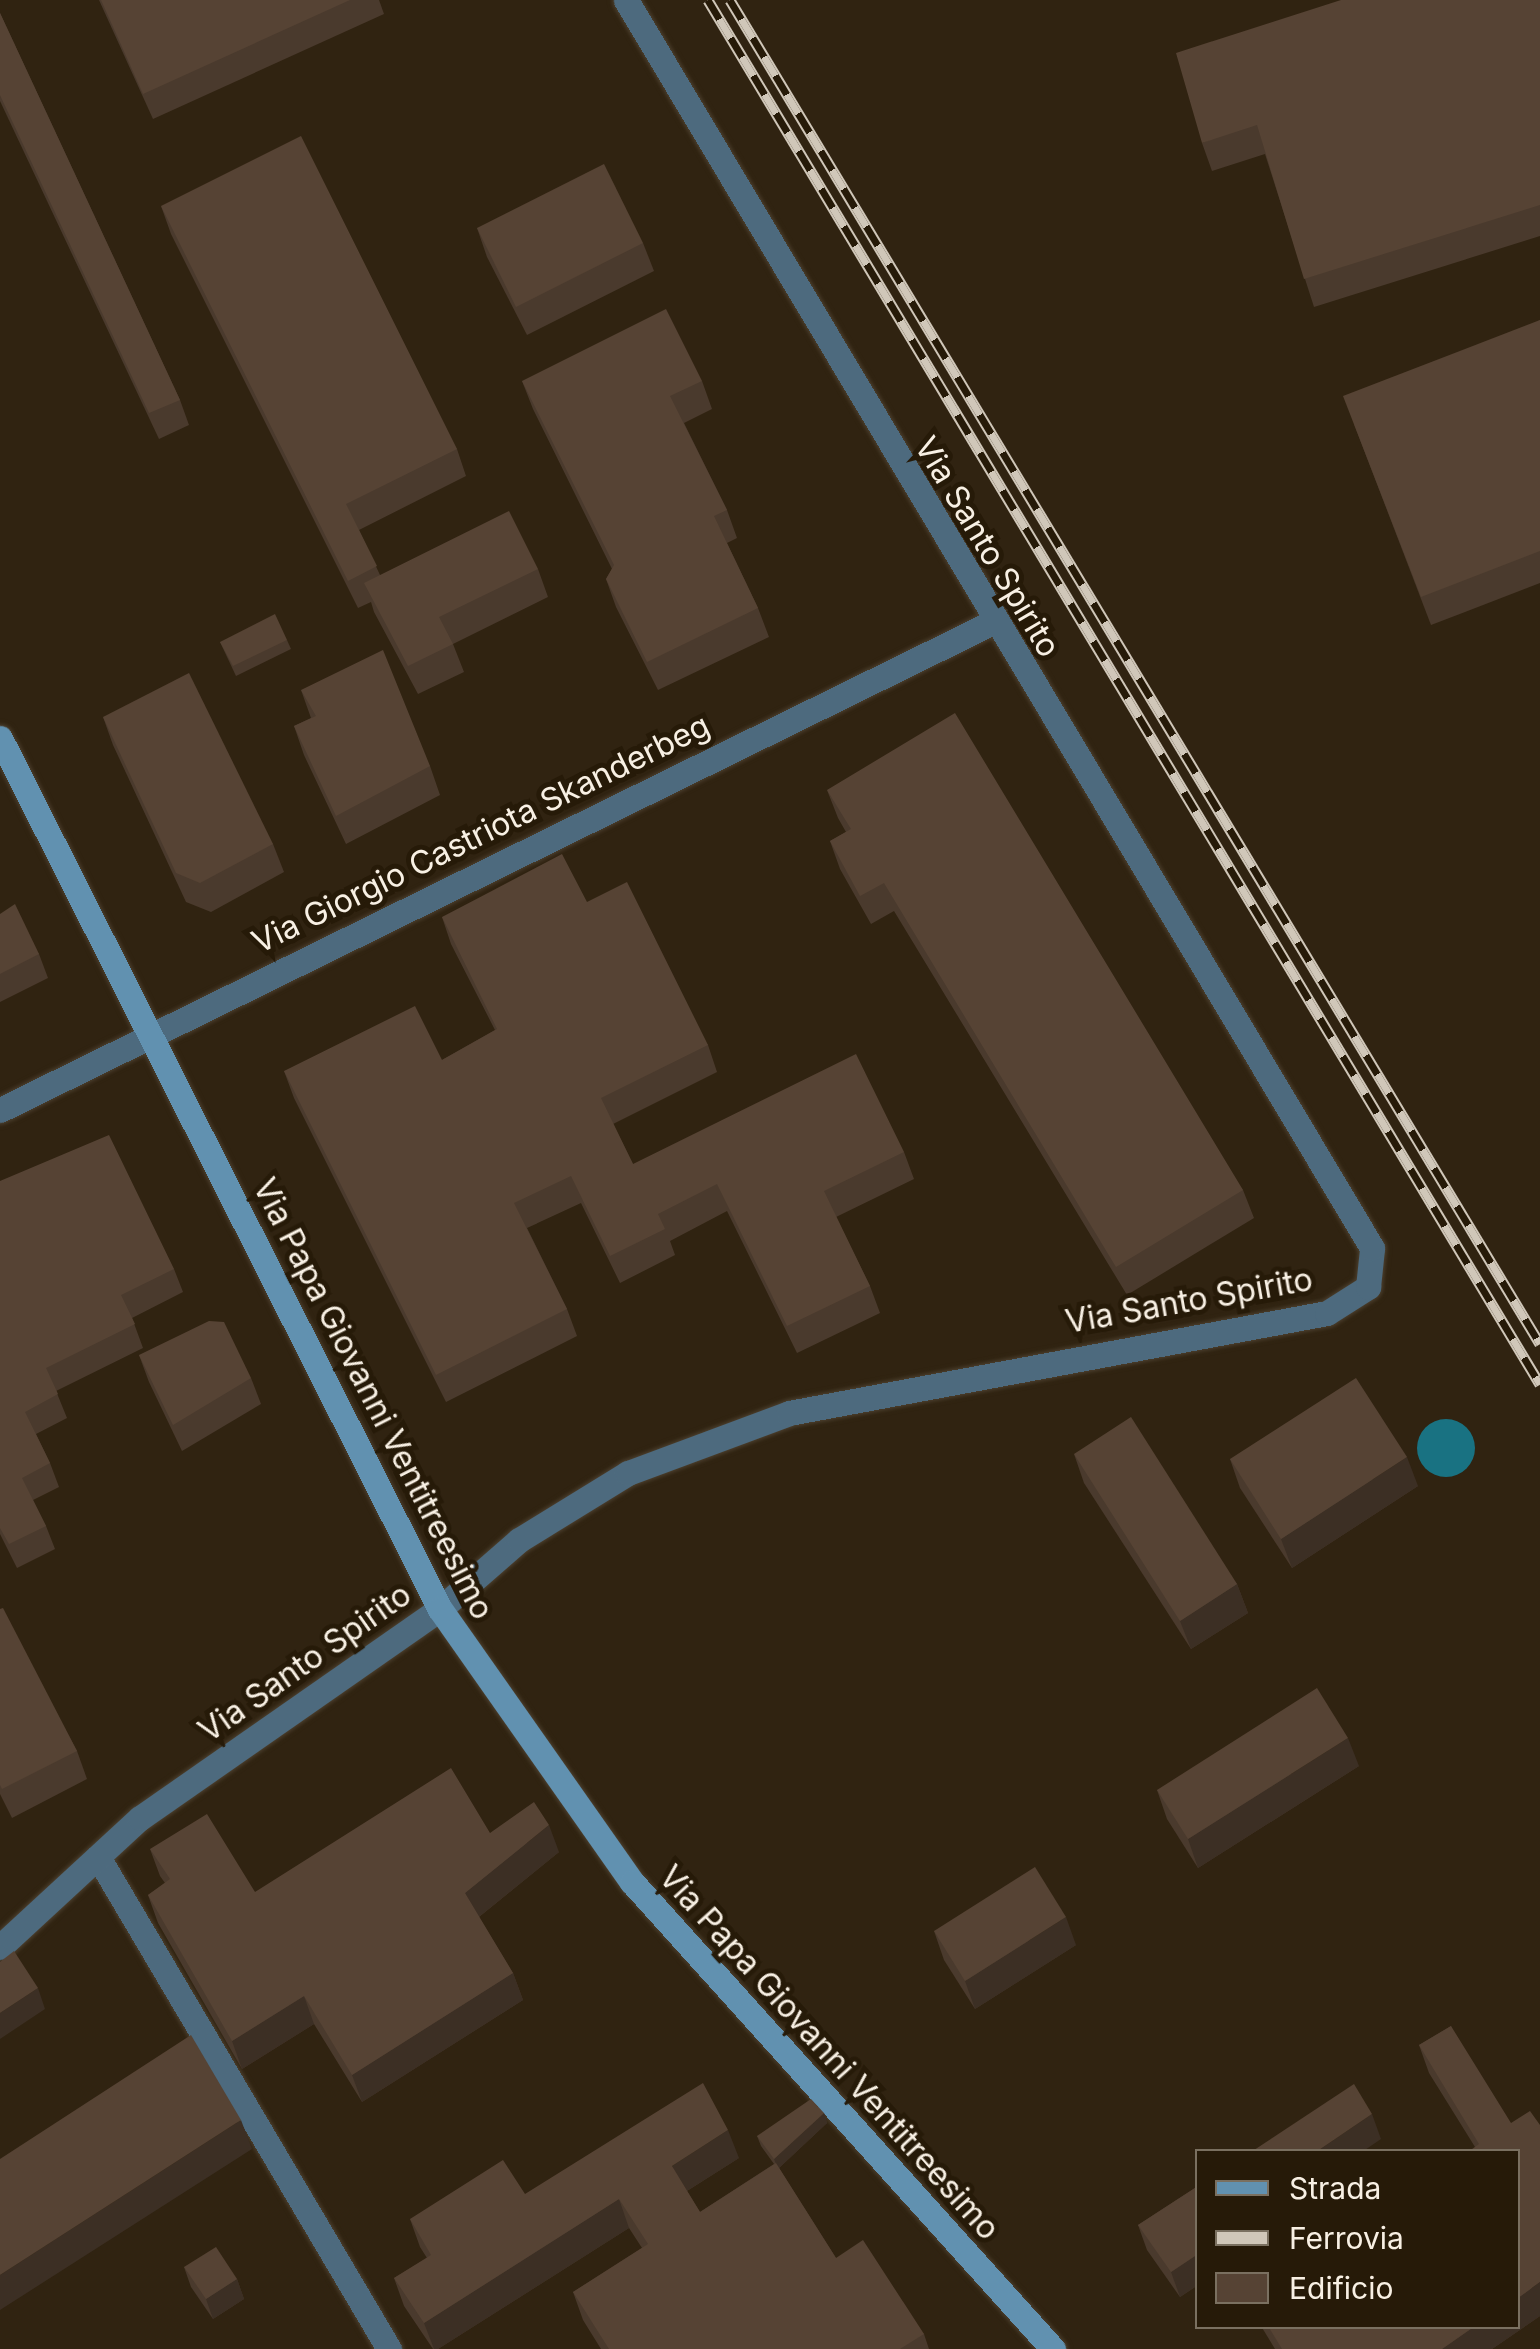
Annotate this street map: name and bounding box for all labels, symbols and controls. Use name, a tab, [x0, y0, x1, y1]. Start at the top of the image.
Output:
street label: Via Santo Spirito	[906, 430, 1068, 664]
street label: Via Giorgio Castriota Skanderbeg	[246, 706, 716, 962]
street label: Via Papa Giovanni Ventitreesimo	[245, 1172, 501, 1626]
street label: Via Santo Spirito	[1063, 1260, 1315, 1342]
street label: Via Santo Spirito	[192, 1576, 418, 1750]
street label: Via Papa Giovanni Ventitreesimo	[651, 1858, 1007, 2248]
legend	[1195, 2149, 1520, 2329]
text: Strada	[1289, 2170, 1381, 2206]
text: Ferrovia	[1289, 2220, 1404, 2256]
text: Edificio	[1289, 2270, 1393, 2306]

